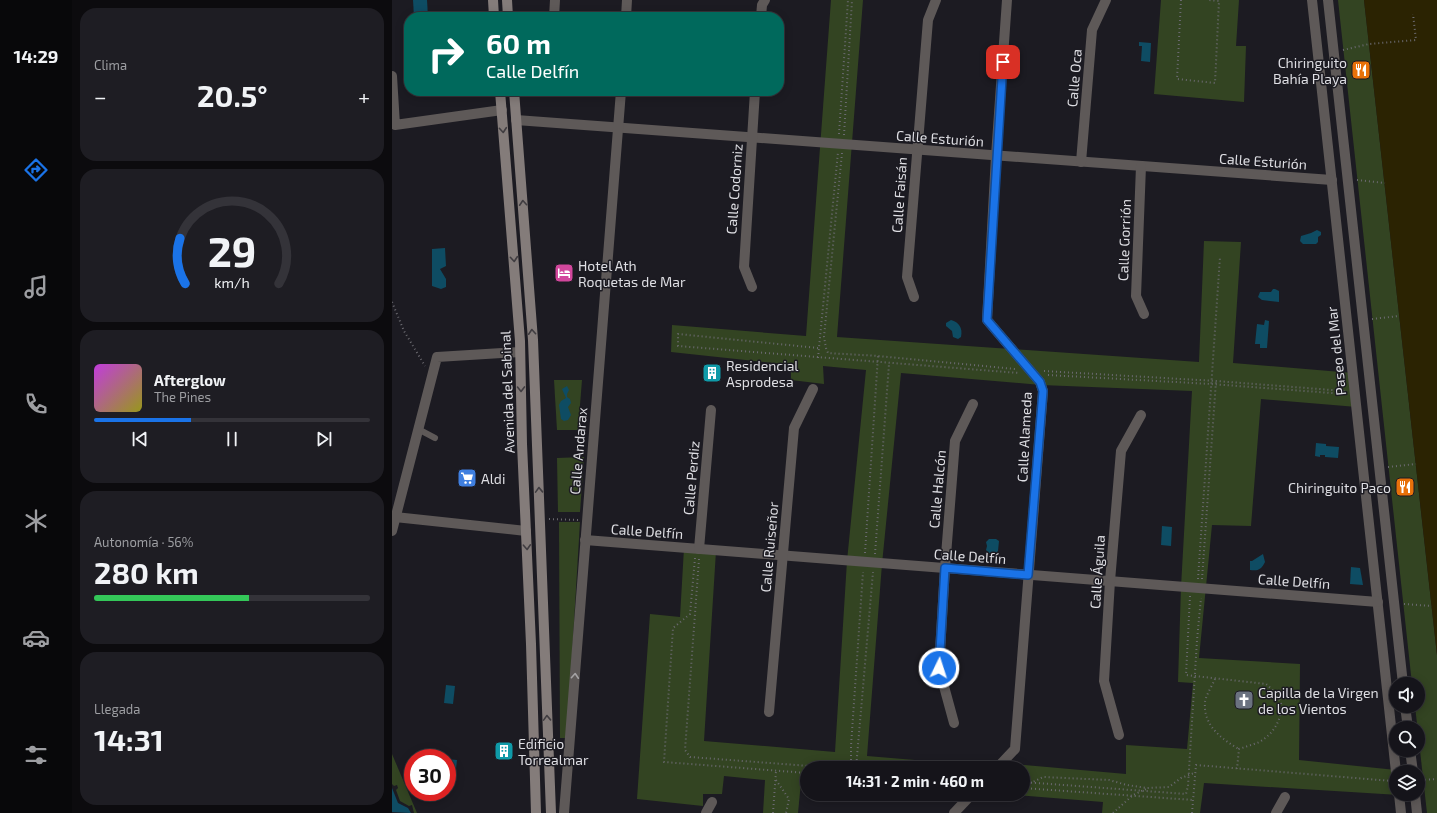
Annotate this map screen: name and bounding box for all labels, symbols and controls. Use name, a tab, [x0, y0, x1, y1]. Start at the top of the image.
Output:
text: 60 m	[486, 26, 551, 60]
icon: right	[420, 28, 472, 80]
text: 14:29	[14, 45, 58, 67]
pin	[986, 45, 1020, 79]
street label: Calle Oca	[1063, 48, 1085, 108]
icon: arrive	[992, 51, 1014, 73]
place label: Chiringuito Bahía Playa	[1273, 54, 1347, 87]
text: Clima	[94, 57, 127, 73]
restaurant icon: Chiringuito Bahía Playa	[1350, 59, 1372, 81]
text: Calle Delfín	[486, 60, 579, 82]
text: 20.5°	[197, 77, 268, 113]
text: −	[94, 83, 107, 109]
text: +	[358, 83, 370, 109]
street label: Calle Esturión	[895, 126, 985, 150]
one-way arrow	[499, 127, 508, 133]
street label: Calle Codorniz	[722, 143, 746, 235]
street label: Calle Esturión	[1218, 149, 1308, 173]
icon: directions	[22, 156, 50, 184]
street label: Calle Faisán	[888, 157, 910, 233]
street label: Calle Gorrión	[1114, 199, 1134, 281]
one-way arrow	[518, 200, 527, 206]
text: 29	[208, 224, 256, 274]
one-way arrow	[509, 256, 518, 262]
place label: Hotel Ath Roquetas de Mar	[578, 257, 686, 290]
hotel icon: Hotel Ath Roquetas de Mar	[553, 262, 575, 284]
icon: music	[22, 273, 50, 301]
text: km/h	[214, 273, 250, 290]
street label: Paseo del Mar	[1323, 305, 1349, 396]
street label: Avenida del Sabinal	[496, 329, 518, 454]
one-way arrow	[528, 329, 537, 335]
place label: Residencial Asprodesa	[726, 357, 799, 390]
building icon: Residencial Asprodesa	[701, 362, 723, 384]
text: Afterglow	[154, 371, 226, 389]
one-way arrow	[517, 386, 525, 392]
text: The Pines	[154, 389, 211, 405]
icon: phone	[22, 390, 50, 418]
street label: Calle Alameda	[1013, 391, 1035, 483]
street label: Calle Andarax	[566, 406, 590, 495]
icon: previous	[129, 428, 151, 450]
icon: pause	[221, 428, 243, 450]
icon: next	[313, 428, 335, 450]
street label: Calle Perdiz	[679, 440, 703, 516]
street label: Calle Halcón	[925, 449, 949, 529]
supermarket icon: Aldi	[456, 467, 478, 489]
place label: Aldi	[481, 470, 505, 487]
restaurant icon: Chiringuito Paco	[1394, 476, 1416, 498]
place label: Chiringuito Paco	[1288, 479, 1391, 496]
one-way arrow	[534, 487, 543, 493]
street label: Calle Ruiseñor	[757, 501, 781, 593]
icon: climate	[22, 507, 50, 535]
street label: Calle Delfín	[610, 520, 684, 542]
text: Autonomía · 56%	[94, 534, 193, 550]
street label: Calle Águila	[1086, 534, 1108, 610]
one-way arrow	[523, 544, 531, 550]
street label: Calle Delfín	[933, 545, 1007, 567]
text: 280 km	[94, 554, 199, 590]
street label: Calle Delfín	[1257, 570, 1331, 592]
icon: car	[22, 624, 50, 652]
position arrow	[918, 647, 960, 689]
one-way arrow	[570, 673, 579, 679]
map controls	[1389, 677, 1425, 801]
button: sound	[1389, 677, 1425, 713]
place label: Capilla de la Virgen de los Vientos	[1258, 684, 1379, 717]
church icon: Capilla de la Virgen de los Vientos	[1233, 689, 1255, 711]
text: Llegada	[94, 701, 140, 717]
one-way arrow	[543, 715, 552, 721]
text: 14:31	[94, 721, 164, 757]
button: search	[1389, 721, 1425, 757]
place label: Edificio Torrealmar	[518, 735, 589, 768]
building icon: Edificio Torrealmar	[493, 740, 515, 762]
icon: filters	[22, 741, 50, 769]
speed limit sign: 30	[404, 749, 456, 801]
button: layers	[1389, 765, 1425, 801]
text: 14:31 · 2 min · 460 m	[846, 772, 984, 790]

